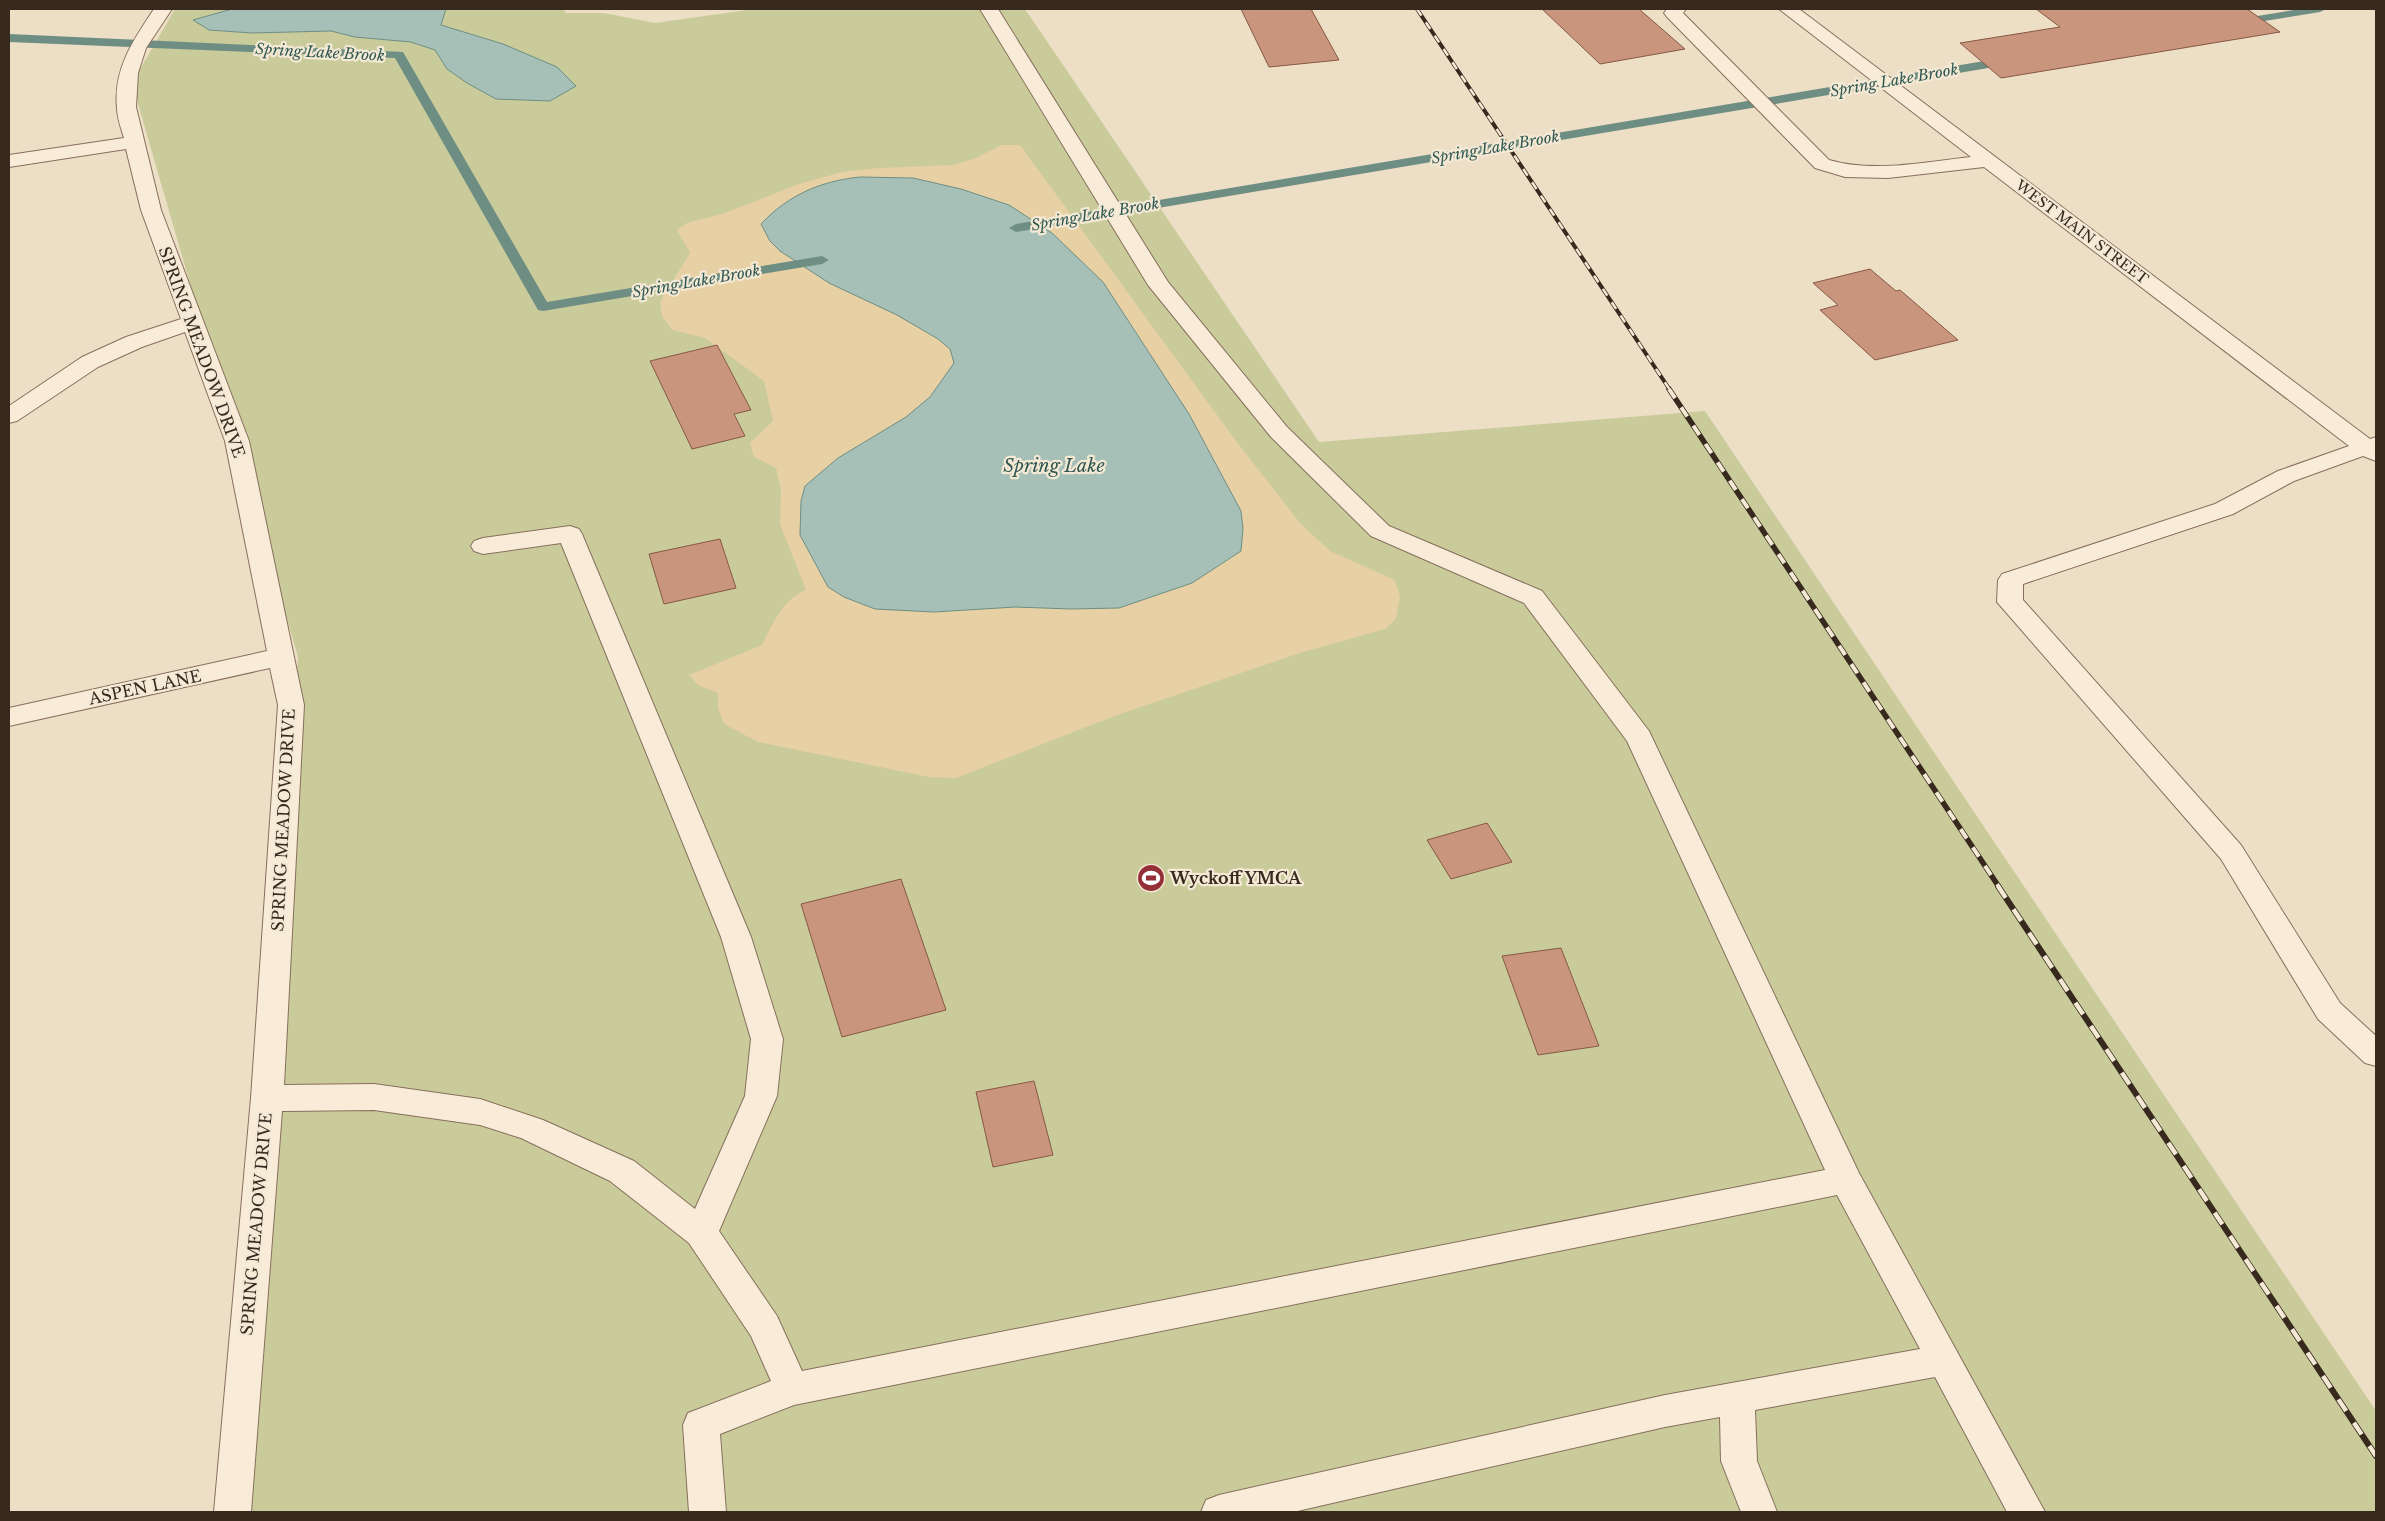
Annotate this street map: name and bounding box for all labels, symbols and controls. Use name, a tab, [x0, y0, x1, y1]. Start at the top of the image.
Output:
water label: Spring Lake Brook	[255, 39, 385, 65]
water label: Spring Lake Brook	[1829, 59, 1959, 101]
water label: Spring Lake Brook	[1430, 126, 1560, 168]
street label: WEST MAIN STREET	[2011, 176, 2152, 288]
water label: Spring Lake Brook	[1030, 193, 1160, 235]
street label: SPRING MEADOW DRIVE	[154, 244, 250, 460]
water label: Spring Lake Brook	[631, 260, 761, 302]
water label: Spring Lake	[1003, 455, 1105, 477]
street label: ASPEN LANE	[86, 665, 203, 709]
street label: SPRING MEADOW DRIVE	[267, 708, 299, 932]
sports icon: Wyckoff YMCA	[1136, 863, 1166, 893]
place label: Wyckoff YMCA	[1169, 868, 1302, 888]
street label: SPRING MEADOW DRIVE	[236, 1112, 276, 1336]

